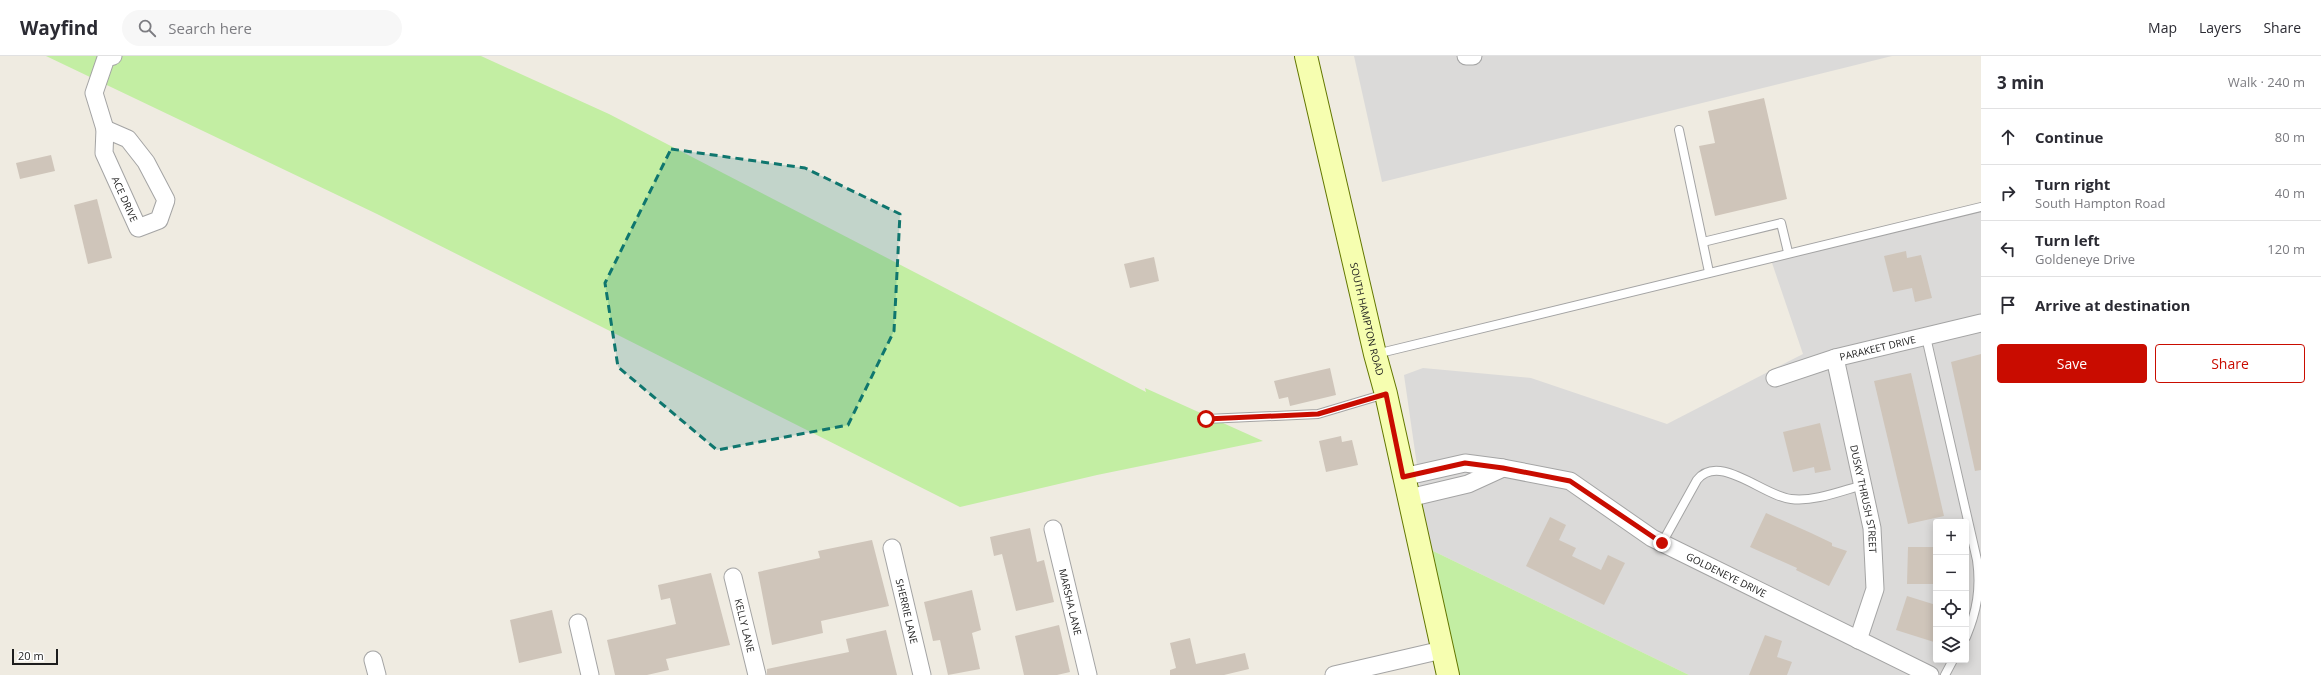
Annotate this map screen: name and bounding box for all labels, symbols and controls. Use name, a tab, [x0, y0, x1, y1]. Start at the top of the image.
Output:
search box	[122, 10, 402, 46]
text: Wayfind	[20, 15, 98, 41]
icon: search	[136, 17, 158, 39]
text: Search here	[168, 18, 252, 38]
text: Map	[2148, 18, 2177, 37]
text: Layers	[2199, 18, 2241, 37]
text: Share	[2263, 18, 2301, 37]
text: 3 min	[1997, 71, 2044, 94]
text: Walk · 240 m	[2228, 73, 2305, 91]
icon: ahead	[1997, 126, 2019, 148]
text: Continue	[2035, 127, 2103, 147]
text: 80 m	[2275, 128, 2305, 146]
street label: ACE DRIVE	[109, 174, 141, 224]
text: Turn right	[2035, 174, 2110, 194]
icon: right	[1997, 182, 2019, 204]
text: 40 m	[2275, 184, 2305, 202]
text: South Hampton Road	[2035, 194, 2166, 212]
text: Turn left	[2035, 230, 2100, 250]
icon: left	[1997, 238, 2019, 260]
text: 120 m	[2267, 240, 2305, 258]
text: Goldeneye Drive	[2035, 250, 2135, 268]
street label: SOUTH HAMPTON ROAD	[1347, 261, 1388, 377]
icon: arrive	[1997, 294, 2019, 316]
text: Arrive at destination	[2035, 295, 2190, 315]
street label: PARAKEET DRIVE	[1838, 332, 1917, 364]
button: Save	[1997, 344, 2147, 383]
button: Share	[2155, 344, 2305, 383]
route start	[1197, 410, 1215, 428]
street label: DUSKY THRUSH STREET	[1847, 443, 1880, 554]
map controls	[1933, 519, 1969, 663]
button: +	[1933, 519, 1969, 555]
route end	[1653, 534, 1671, 552]
street label: GOLDENEYE DRIVE	[1684, 549, 1769, 600]
button: −	[1933, 555, 1969, 591]
street label: MARSHA LANE	[1056, 567, 1085, 637]
street label: SHERRIE LANE	[892, 577, 921, 645]
button: locate	[1933, 591, 1969, 627]
street label: KELLY LANE	[732, 597, 758, 654]
button: layers	[1933, 627, 1969, 663]
scale bar	[12, 647, 58, 666]
text: 20 m	[18, 648, 44, 663]

